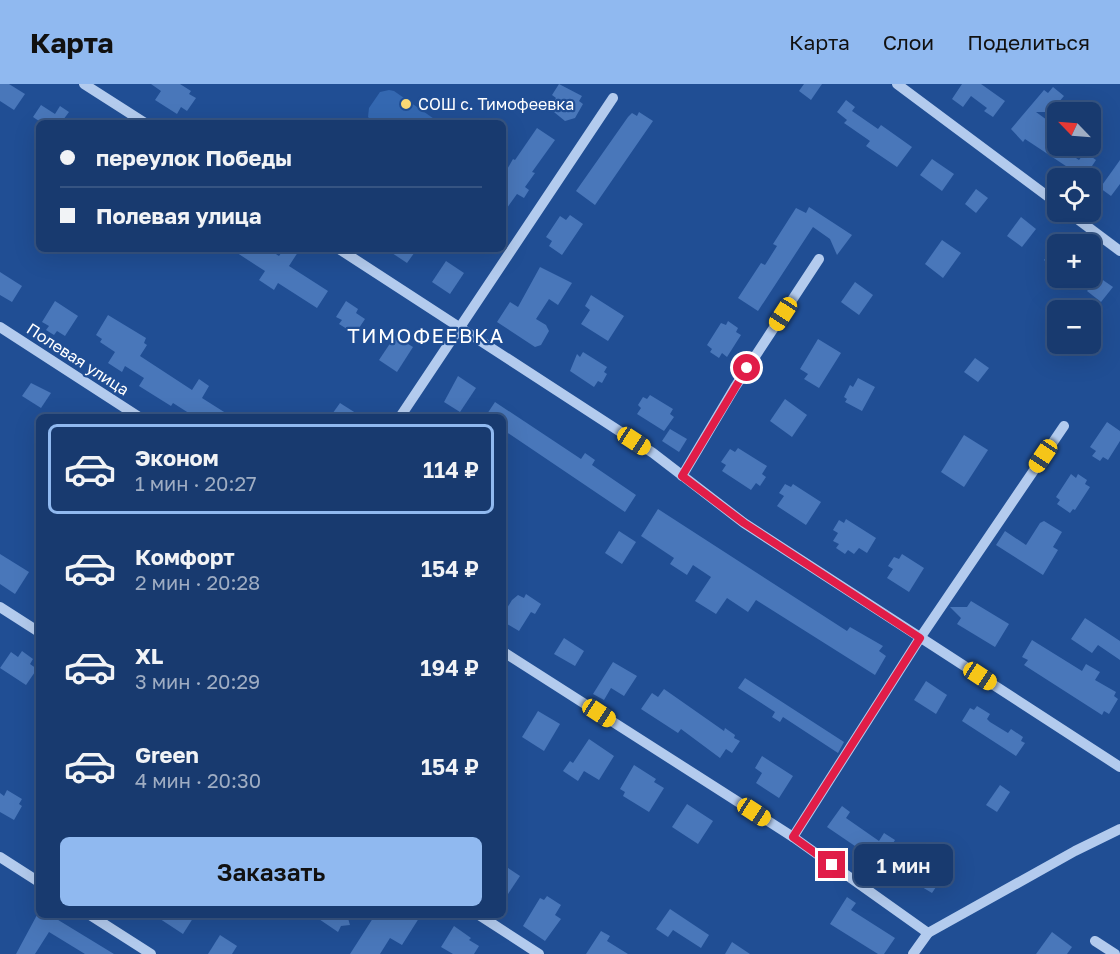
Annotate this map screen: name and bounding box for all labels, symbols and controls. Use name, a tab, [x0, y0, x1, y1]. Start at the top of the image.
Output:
text: Карта	[30, 26, 114, 59]
text: Карта	[789, 29, 850, 55]
text: Слои	[883, 29, 934, 55]
text: Поделиться	[967, 29, 1090, 55]
place label: СОШ с. Тимофеевка	[418, 94, 574, 114]
marker: СОШ с. Тимофеевка	[399, 97, 413, 111]
north arrow	[1047, 102, 1101, 156]
map controls	[1047, 102, 1101, 354]
text: переулок Победы	[96, 144, 292, 171]
button: locate	[1047, 168, 1101, 222]
text: Полевая улица	[96, 202, 262, 229]
button: +	[1047, 234, 1101, 288]
car	[766, 294, 800, 334]
button: −	[1047, 300, 1101, 354]
street label: Полевая улица	[23, 318, 133, 400]
district label: ТИМОФЕЕВКА	[347, 323, 505, 347]
route start	[733, 354, 760, 381]
car	[614, 424, 654, 458]
car	[1025, 436, 1061, 476]
icon: car	[63, 442, 117, 496]
text: Эконом	[135, 444, 219, 471]
text: 114 ₽	[423, 456, 479, 483]
text: 1 мин · 20:27	[135, 471, 257, 495]
icon: car	[63, 541, 117, 595]
text: Комфорт	[135, 543, 235, 570]
text: 154 ₽	[421, 555, 479, 582]
text: 2 мин · 20:28	[135, 570, 260, 594]
icon: car	[63, 640, 117, 694]
text: XL	[135, 642, 163, 669]
text: 194 ₽	[420, 654, 479, 681]
car	[960, 659, 1000, 693]
text: 3 мин · 20:29	[135, 669, 260, 693]
car	[579, 696, 619, 730]
icon: car	[63, 739, 117, 793]
text: Green	[135, 741, 199, 768]
text: 154 ₽	[421, 753, 479, 780]
text: 4 мин · 20:30	[135, 768, 261, 792]
car	[734, 795, 774, 829]
button: Заказать	[60, 837, 482, 906]
callout: 1 мин	[853, 844, 952, 886]
route end	[818, 851, 845, 878]
text: 1 мин	[877, 853, 930, 877]

